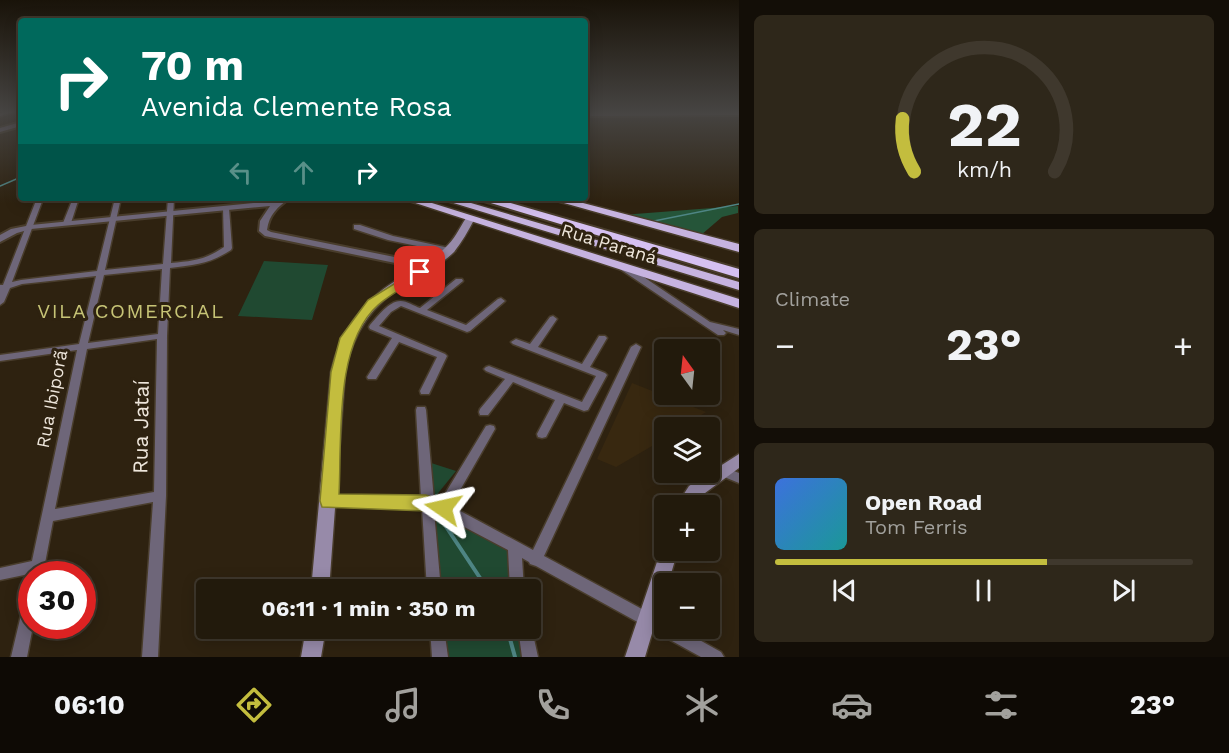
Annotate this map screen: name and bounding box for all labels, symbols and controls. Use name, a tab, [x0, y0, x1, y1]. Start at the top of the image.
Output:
text: 70 m	[141, 41, 244, 90]
icon: right	[42, 42, 120, 120]
text: 22	[947, 88, 1021, 161]
text: Avenida Clemente Rosa	[141, 91, 452, 123]
icon: left	[224, 156, 257, 189]
icon: ahead	[287, 156, 320, 189]
icon: right	[350, 156, 383, 189]
text: km/h	[956, 157, 1012, 182]
street label: Rua Paraná	[559, 219, 659, 268]
pin	[394, 246, 445, 297]
icon: arrive	[403, 255, 436, 288]
text: Climate	[775, 287, 850, 311]
district label: VILA COMERCIAL	[37, 299, 225, 323]
text: 23°	[946, 318, 1022, 371]
text: −	[775, 326, 795, 365]
text: +	[1173, 326, 1193, 365]
north arrow	[654, 339, 720, 405]
map controls	[654, 339, 720, 639]
street label: Rua Ibiporã	[32, 348, 71, 450]
street label: Rua Jataí	[127, 379, 154, 474]
button: layers	[654, 417, 720, 483]
position arrow	[411, 476, 475, 540]
text: Open Road	[865, 490, 982, 515]
button: +	[654, 495, 720, 561]
text: Tom Ferris	[865, 515, 968, 539]
speed limit sign: 30	[18, 561, 96, 639]
button: −	[654, 573, 720, 639]
icon: previous	[828, 574, 861, 607]
icon: pause	[967, 574, 1000, 607]
icon: next	[1107, 574, 1140, 607]
text: 06:11 · 1 min · 350 m	[262, 596, 475, 621]
icon: directions	[233, 684, 275, 726]
icon: music	[382, 684, 424, 726]
icon: phone	[532, 684, 574, 726]
icon: climate	[681, 684, 723, 726]
icon: car	[831, 684, 873, 726]
icon: filters	[980, 684, 1022, 726]
text: 06:10	[54, 689, 125, 721]
text: 23°	[1130, 689, 1175, 721]

